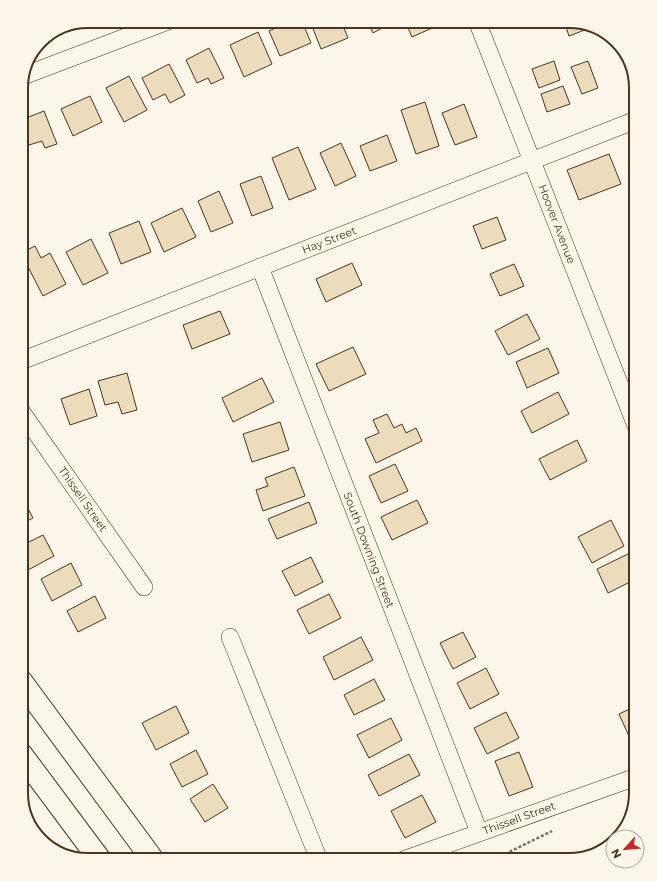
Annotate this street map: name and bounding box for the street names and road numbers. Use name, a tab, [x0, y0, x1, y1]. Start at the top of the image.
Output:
street label: Hoover Avenue	[535, 182, 579, 266]
street label: Hay Street	[300, 223, 359, 257]
street label: Thissell Street	[55, 464, 111, 535]
street label: South Downing Street	[340, 490, 398, 610]
street label: Thissell Street	[481, 798, 558, 838]

